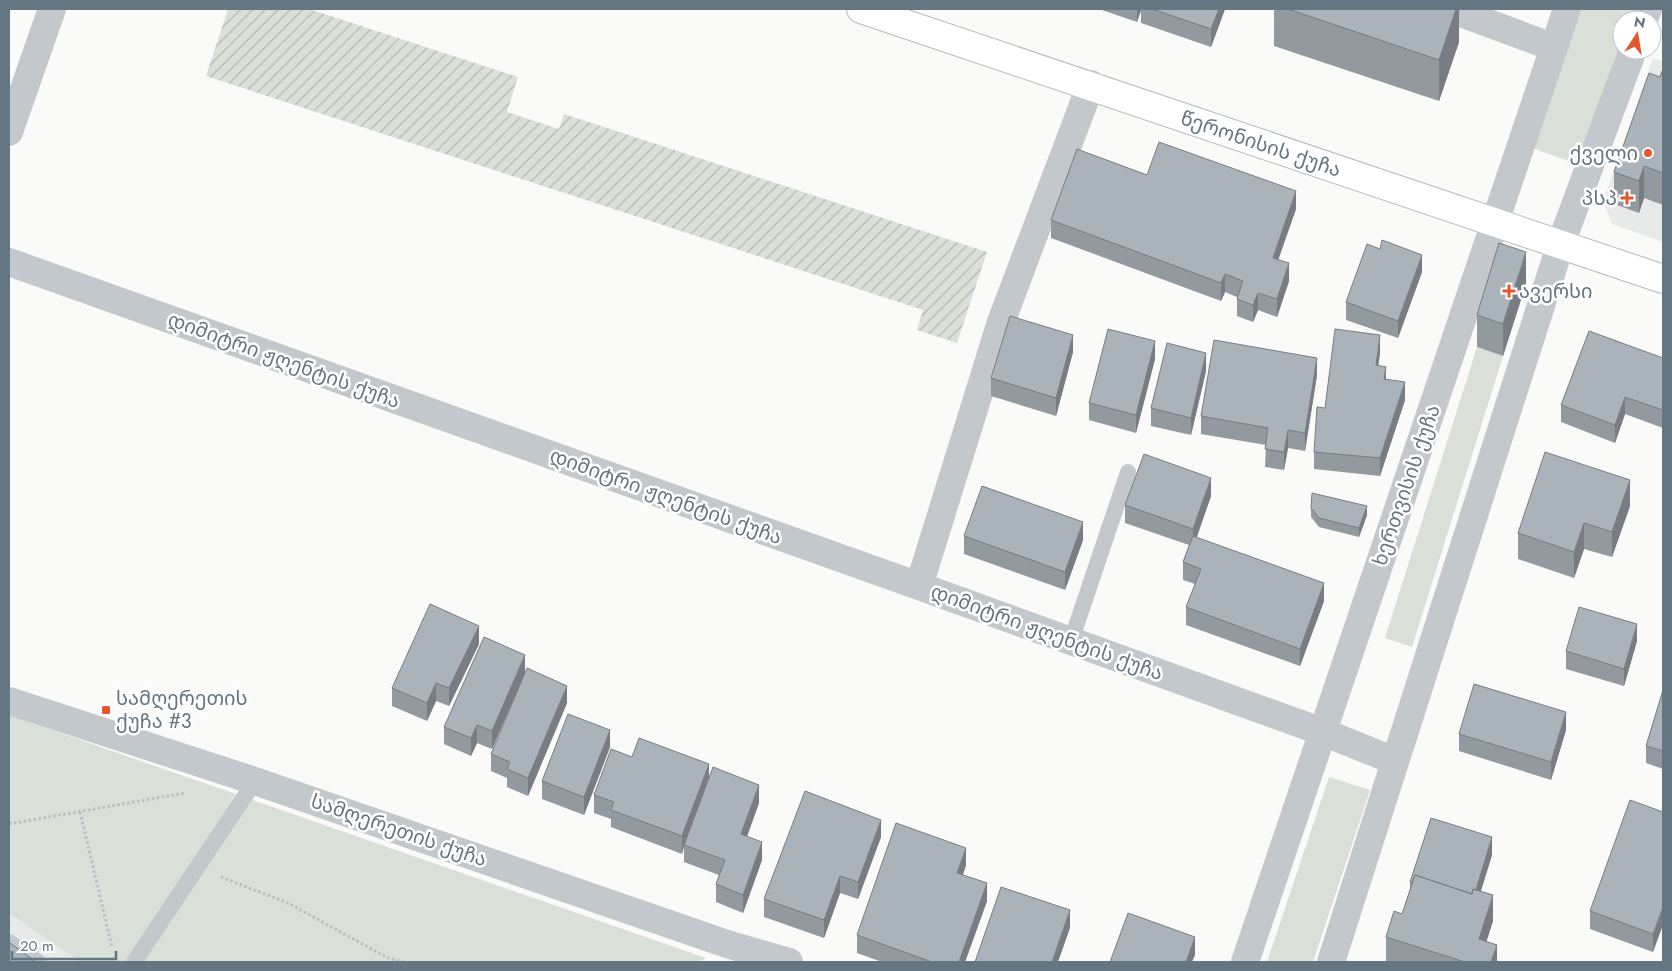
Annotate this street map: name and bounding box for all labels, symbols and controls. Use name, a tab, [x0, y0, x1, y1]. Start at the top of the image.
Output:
north arrow	[1612, 10, 1662, 60]
text: N	[1632, 11, 1647, 33]
street label: წერონისის ქუჩა	[1177, 104, 1345, 185]
place label: ქველი	[1570, 139, 1638, 168]
marker: ქველი	[1642, 147, 1654, 159]
place label: პსპ	[1582, 184, 1617, 213]
marker: პსპ	[1621, 192, 1633, 204]
place label: ავერსი	[1519, 277, 1593, 306]
marker: ავერსი	[1503, 285, 1515, 297]
street label: დიმიტრი ჟღენტის ქუჩა	[164, 305, 404, 416]
street label: ხერთვისის ქუჩა	[1365, 401, 1448, 570]
street label: დიმიტრი ჟღენტის ქუჩა	[546, 441, 786, 552]
street label: დიმიტრი ჟღენტის ქუჩა	[927, 577, 1167, 688]
place label: სამღერეთის ქუჩა #3	[116, 684, 248, 736]
marker: სამღერეთის ქუჩა #3	[100, 704, 112, 716]
street label: სამღერეთის ქუჩა	[307, 787, 491, 874]
scale bar	[12, 928, 116, 960]
text: 20 m	[20, 935, 54, 957]

